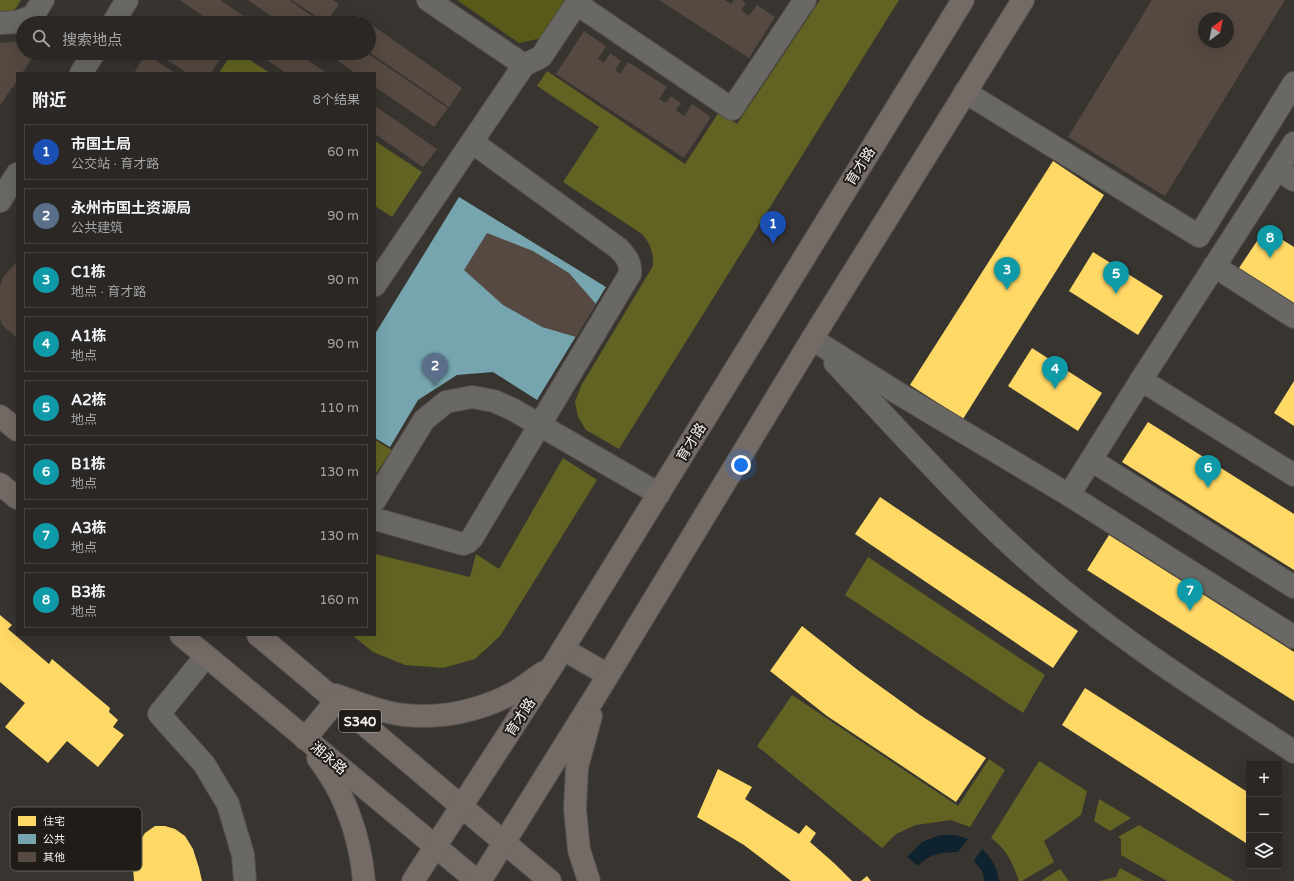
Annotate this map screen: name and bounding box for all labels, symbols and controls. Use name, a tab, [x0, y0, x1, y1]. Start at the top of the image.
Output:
north arrow	[1198, 12, 1234, 48]
search box	[16, 16, 376, 60]
icon: search	[30, 27, 52, 49]
text: 搜索地点	[62, 31, 122, 49]
text: 附近	[32, 90, 66, 111]
text: 8个结果	[313, 92, 360, 108]
text: 市国土局	[71, 135, 131, 153]
text: 1	[42, 144, 50, 160]
text: 60 m	[327, 144, 359, 160]
street label: 育才路	[842, 144, 879, 189]
text: 公交站 · 育才路	[71, 156, 159, 172]
text: 永州市国土资源局	[71, 199, 191, 217]
text: 2	[42, 208, 50, 224]
text: 90 m	[327, 208, 359, 224]
pin: 1	[760, 211, 786, 244]
text: 公共建筑	[71, 220, 123, 236]
pin: 8	[1257, 225, 1283, 258]
pin: 3	[994, 257, 1020, 290]
pin: 5	[1103, 261, 1129, 294]
text: C1栋	[71, 263, 106, 281]
text: 3	[42, 272, 50, 288]
text: 90 m	[327, 272, 359, 288]
text: 地点 · 育才路	[71, 284, 146, 300]
text: A1栋	[71, 327, 107, 345]
text: 4	[42, 336, 50, 352]
text: 90 m	[327, 336, 359, 352]
text: 地点	[71, 348, 97, 364]
pin: 2	[422, 353, 448, 386]
pin: 4	[1042, 356, 1068, 389]
text: A2栋	[71, 391, 107, 409]
text: 5	[42, 400, 50, 416]
text: 110 m	[319, 400, 359, 416]
text: 地点	[71, 412, 97, 428]
street label: 育才路	[673, 420, 710, 465]
text: B1栋	[71, 455, 106, 473]
your location	[731, 455, 751, 475]
pin: 6	[1195, 455, 1221, 488]
text: 6	[42, 464, 50, 480]
text: 130 m	[319, 464, 359, 480]
text: 地点	[71, 476, 97, 492]
text: A3栋	[71, 519, 107, 537]
text: 7	[42, 528, 50, 544]
text: 130 m	[319, 528, 359, 544]
text: 地点	[71, 540, 97, 556]
pin: 7	[1177, 578, 1203, 611]
text: B3栋	[71, 583, 106, 601]
text: 8	[42, 592, 50, 608]
text: 160 m	[319, 592, 359, 608]
text: 地点	[71, 604, 97, 620]
street label: 育才路	[502, 695, 539, 740]
road number: S340	[339, 710, 381, 732]
street label: 湘永路	[307, 738, 350, 778]
map controls	[1246, 761, 1282, 869]
button: +	[1246, 761, 1282, 797]
button: −	[1246, 797, 1282, 833]
legend	[10, 807, 142, 871]
text: 住宅	[43, 815, 65, 828]
text: 公共	[43, 833, 65, 846]
button: layers	[1246, 833, 1282, 869]
text: 其他	[43, 851, 65, 864]

